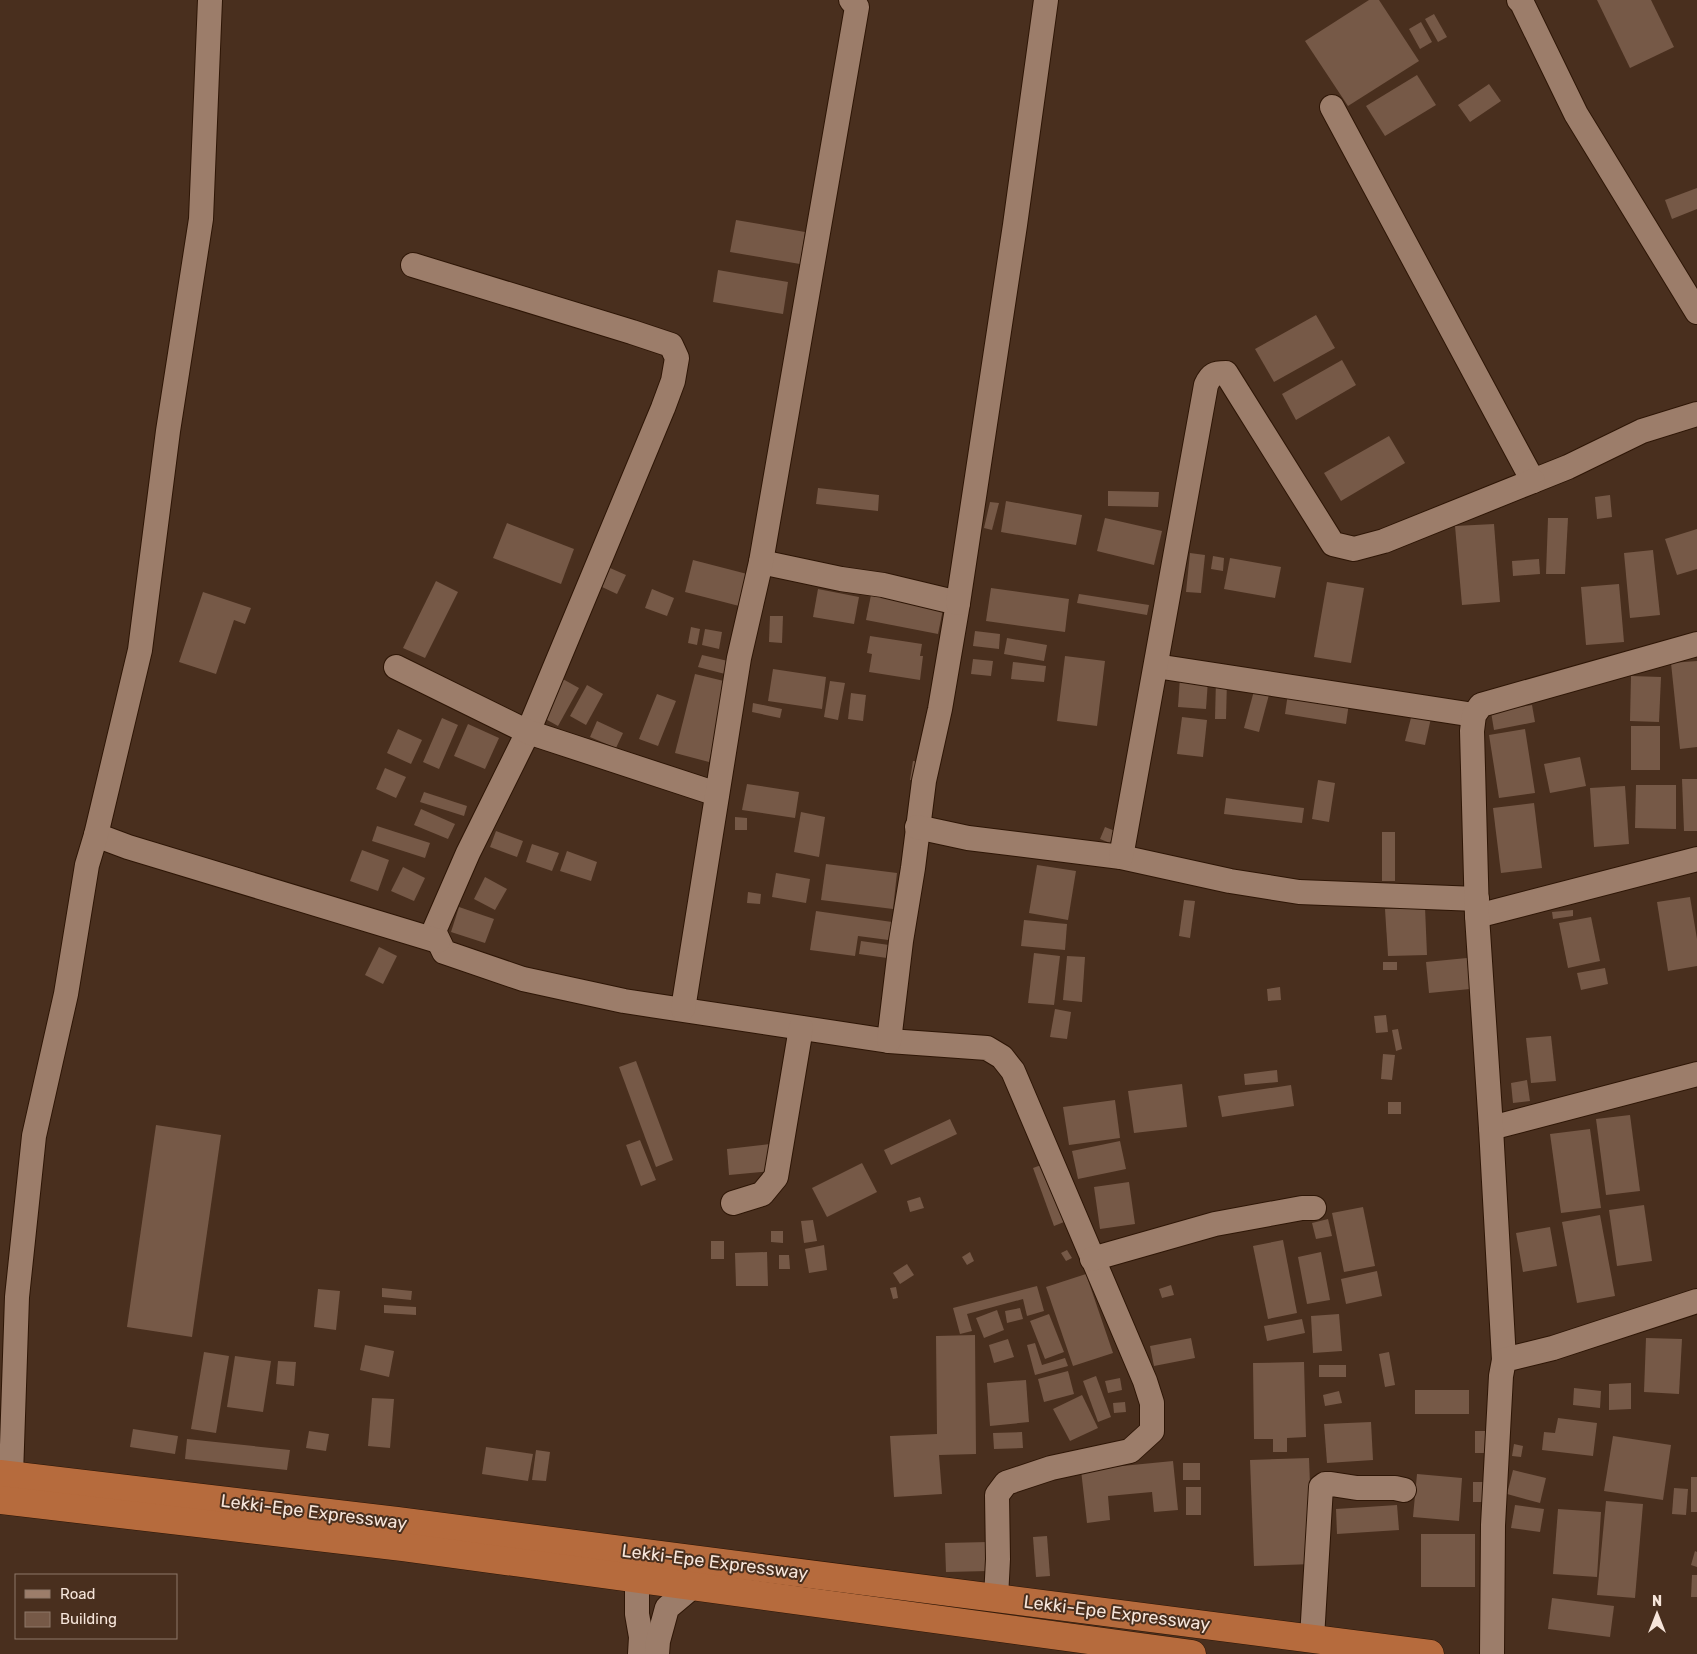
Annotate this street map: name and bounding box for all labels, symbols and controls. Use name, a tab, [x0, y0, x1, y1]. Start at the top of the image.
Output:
street label: Lekki-Epe Expressway	[220, 1490, 409, 1534]
street label: Lekki-Epe Expressway	[621, 1540, 810, 1584]
legend	[15, 1574, 178, 1639]
text: Road	[60, 1585, 96, 1603]
north arrow	[1632, 1589, 1682, 1639]
street label: Lekki-Epe Expressway	[1023, 1591, 1212, 1635]
text: N	[1652, 1593, 1662, 1610]
text: Building	[60, 1610, 117, 1628]

